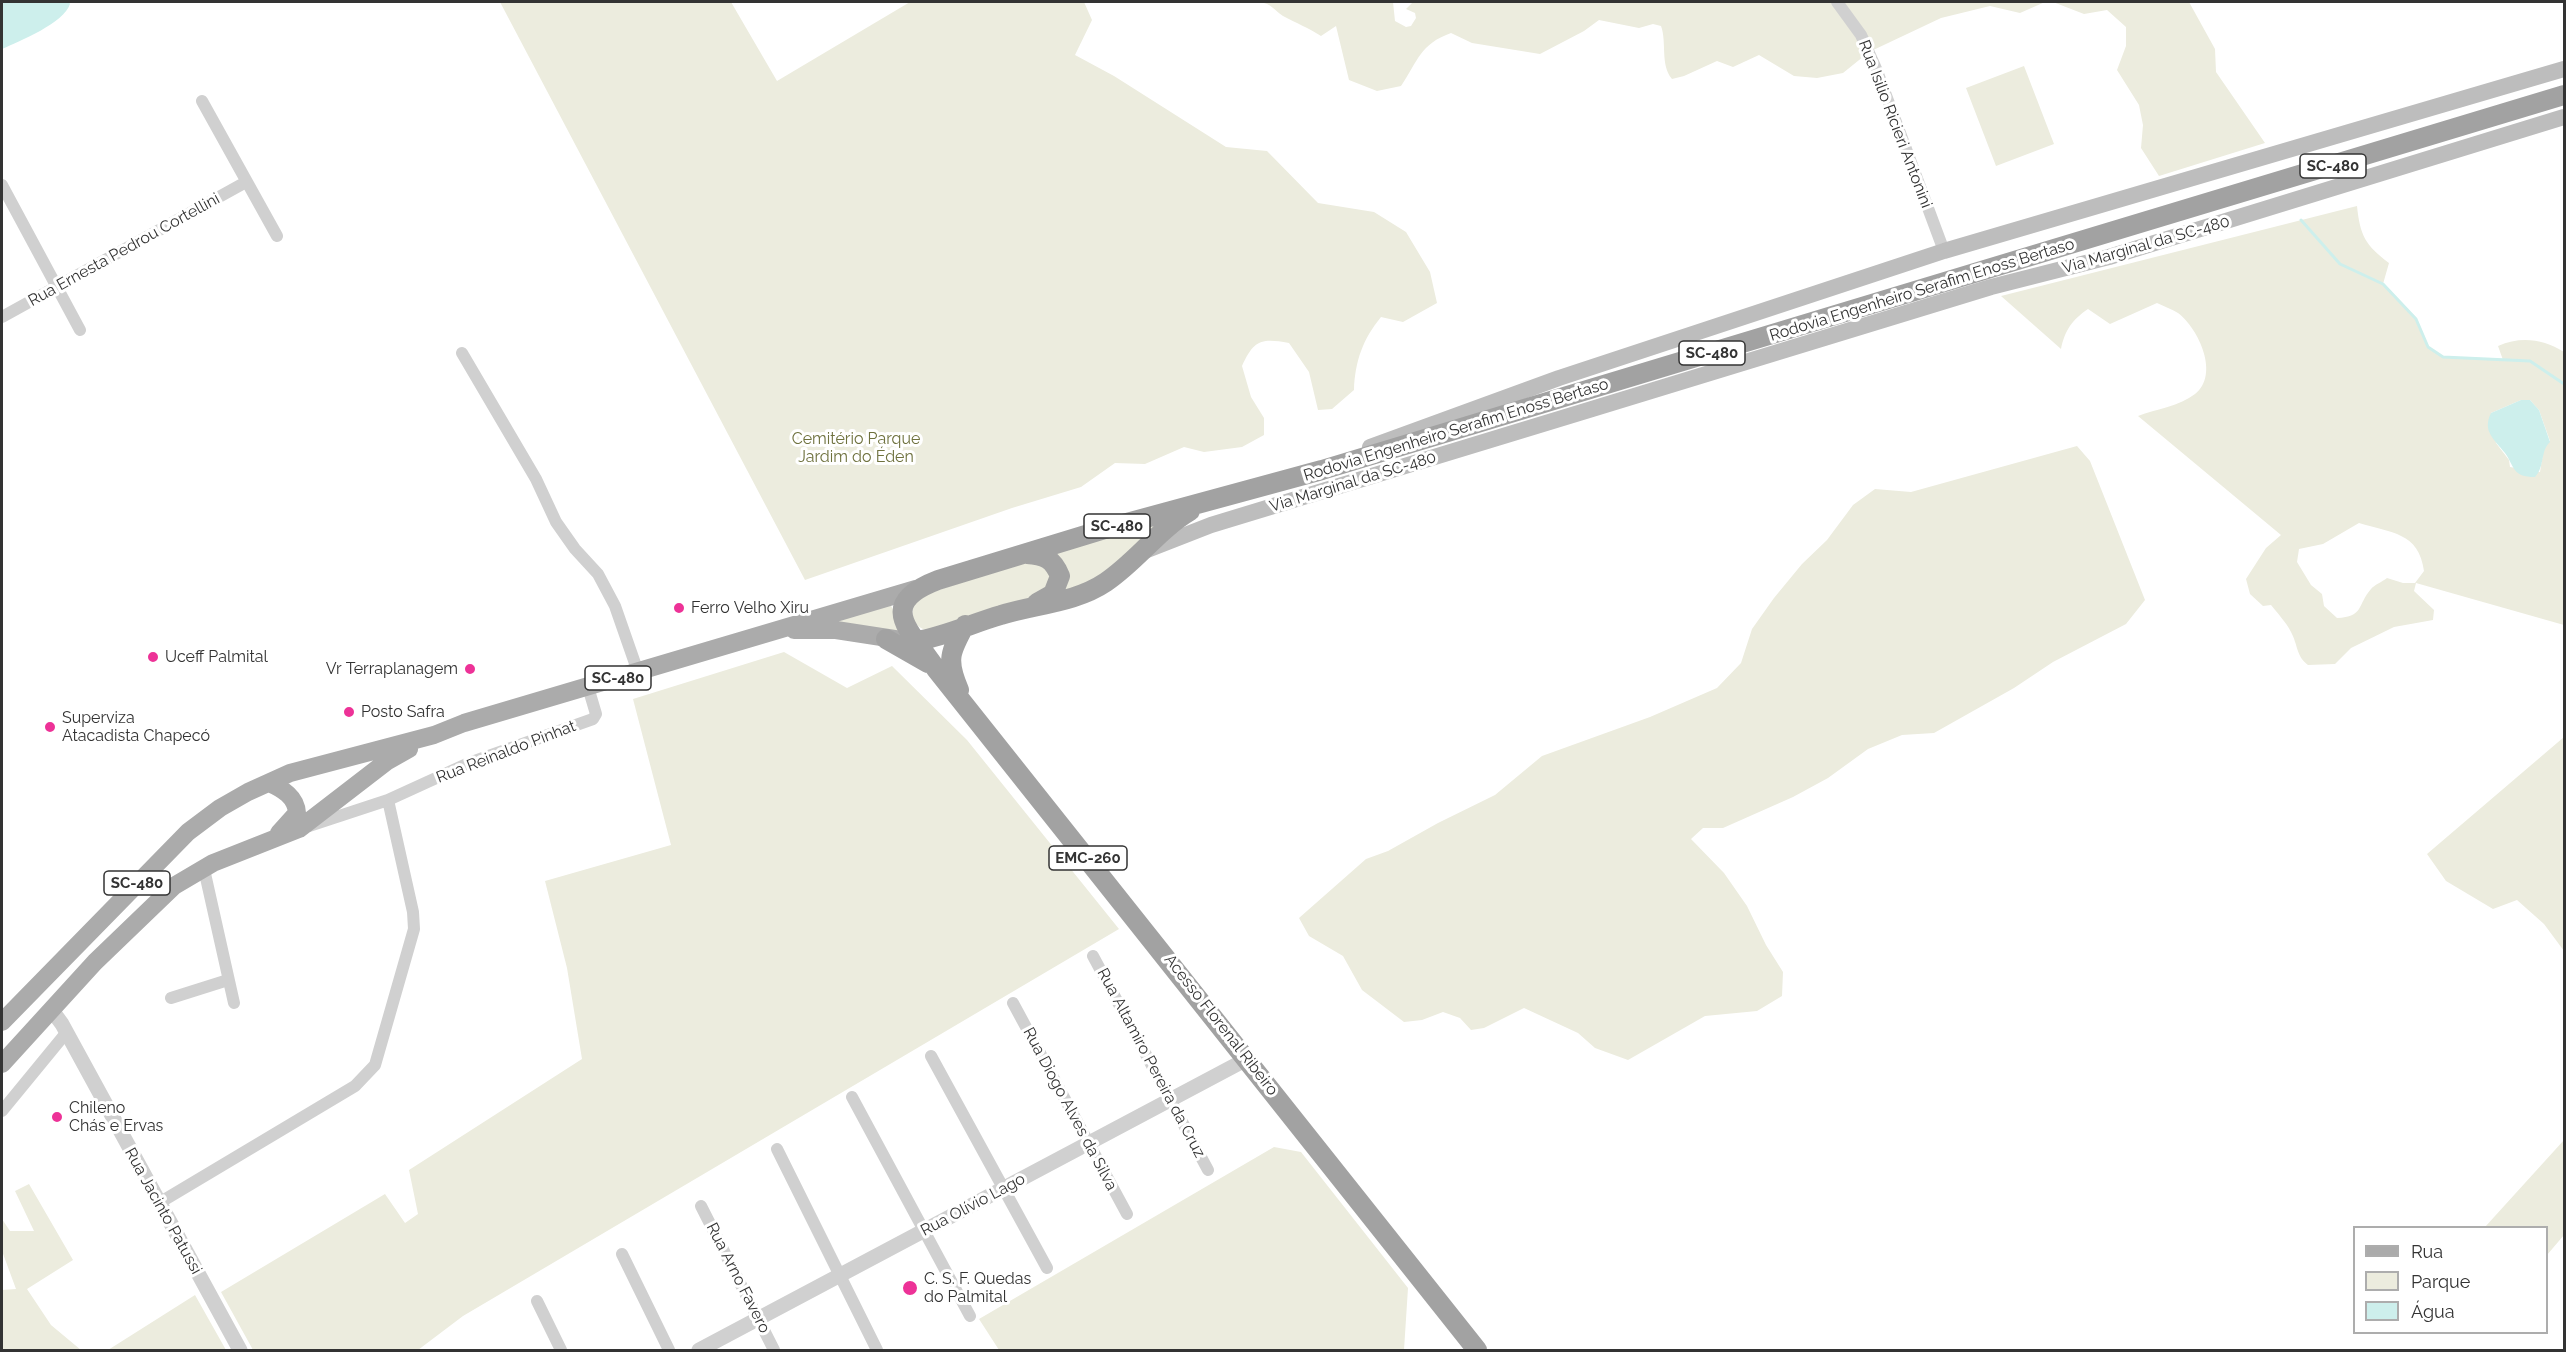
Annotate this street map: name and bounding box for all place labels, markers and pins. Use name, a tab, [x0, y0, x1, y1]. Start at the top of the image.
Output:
place label: Ferro Velho Xiru	[691, 598, 809, 618]
marker: Ferro Velho Xiru	[672, 601, 686, 615]
place label: Uceff Palmital	[165, 647, 268, 667]
marker: Uceff Palmital	[146, 650, 160, 664]
place label: Vr Terraplanagem	[326, 659, 458, 679]
marker: Vr Terraplanagem	[463, 662, 477, 676]
place label: Posto Safra	[361, 702, 445, 722]
marker: Posto Safra	[342, 705, 356, 719]
place label: Superviza Atacadista Chapecó	[62, 708, 210, 746]
marker: Superviza Atacadista Chapecó	[43, 720, 57, 734]
place label: Chileno Chás e Ervas	[69, 1098, 163, 1136]
marker: Chileno Chás e Ervas	[50, 1110, 64, 1124]
place label: C. S. F. Quedas do Palmital	[924, 1269, 1031, 1307]
marker: C. S. F. Quedas do Palmital	[901, 1279, 919, 1297]

